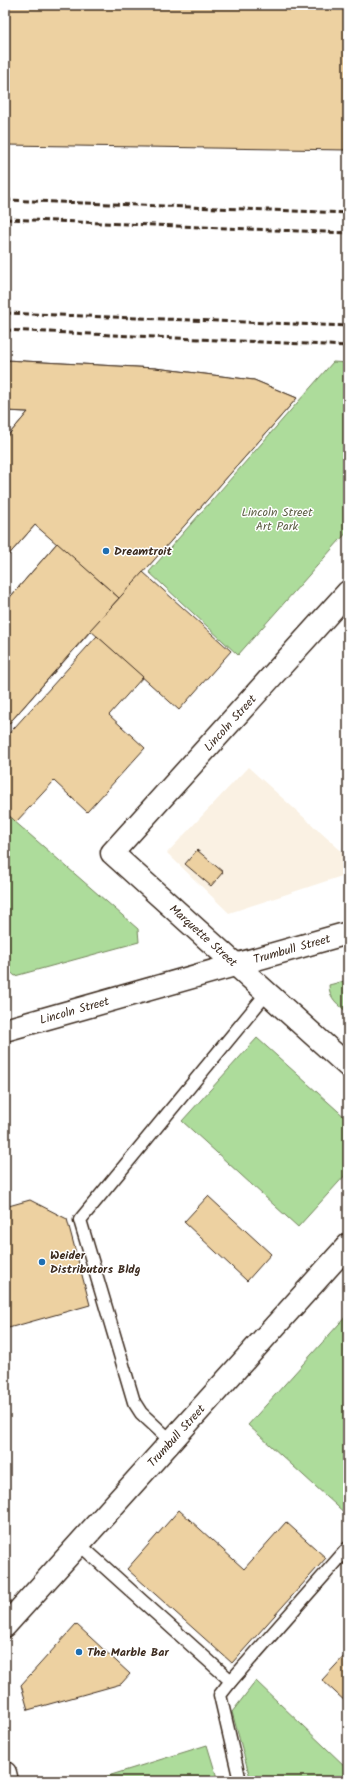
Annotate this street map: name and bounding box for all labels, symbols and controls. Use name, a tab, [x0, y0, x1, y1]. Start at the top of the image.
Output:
park label: Lincoln Street Art Park	[241, 503, 313, 536]
place label: Dreamtroit	[114, 542, 172, 561]
marker: Dreamtroit	[101, 546, 111, 556]
street label: Lincoln Street	[200, 690, 261, 756]
street label: Marquette Street	[165, 900, 242, 972]
street label: Trumbull Street	[251, 929, 333, 969]
street label: Lincoln Street	[38, 992, 112, 1030]
place label: Weider Distributors Bldg	[50, 1246, 141, 1279]
marker: Weider Distributors Bldg	[37, 1257, 47, 1267]
street label: Trumbull Street	[143, 1400, 210, 1472]
place label: The Marble Bar	[87, 1643, 169, 1662]
marker: The Marble Bar	[74, 1647, 84, 1657]

